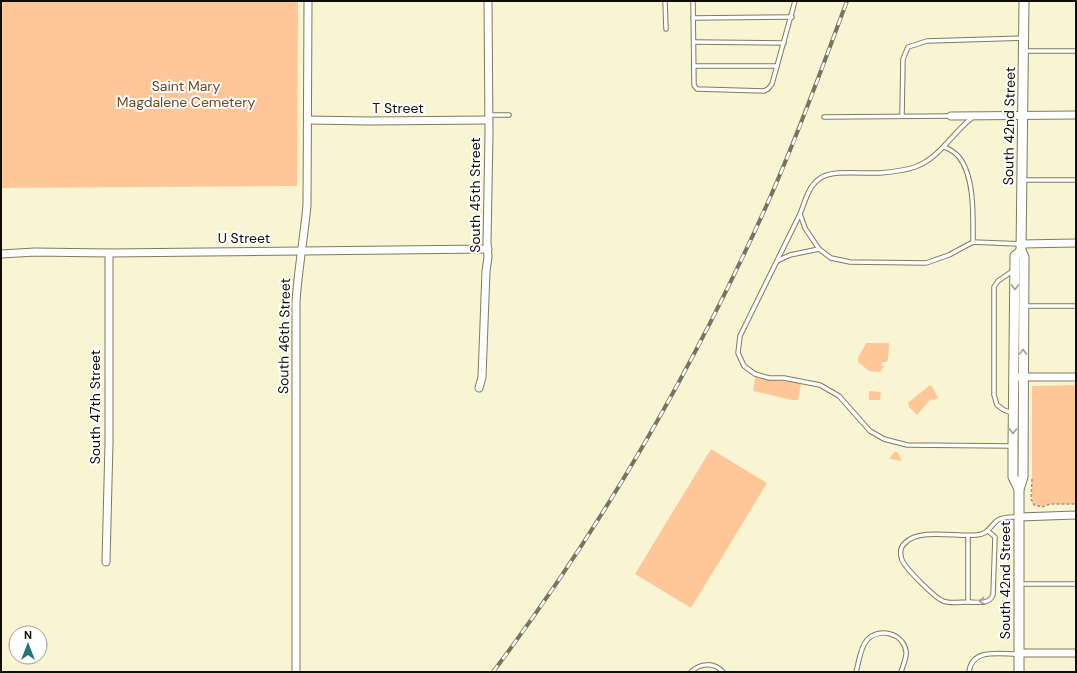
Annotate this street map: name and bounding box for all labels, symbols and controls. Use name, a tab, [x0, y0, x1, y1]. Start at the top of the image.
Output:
street label: South 42nd Street	[999, 67, 1019, 185]
park label: Saint Mary Magdalene Cemetery	[117, 77, 255, 111]
street label: T Street	[372, 99, 424, 117]
street label: South 45th Street	[466, 137, 484, 253]
street label: U Street	[218, 229, 270, 247]
street label: South 46th Street	[274, 278, 294, 394]
one-way arrow	[1011, 284, 1019, 290]
one-way arrow	[1019, 349, 1027, 355]
street label: South 47th Street	[86, 350, 104, 464]
one-way arrow	[1009, 428, 1017, 434]
street label: South 42nd Street	[996, 521, 1014, 639]
one-way arrow	[979, 597, 985, 606]
north arrow	[8, 625, 48, 665]
text: N	[24, 628, 32, 642]

